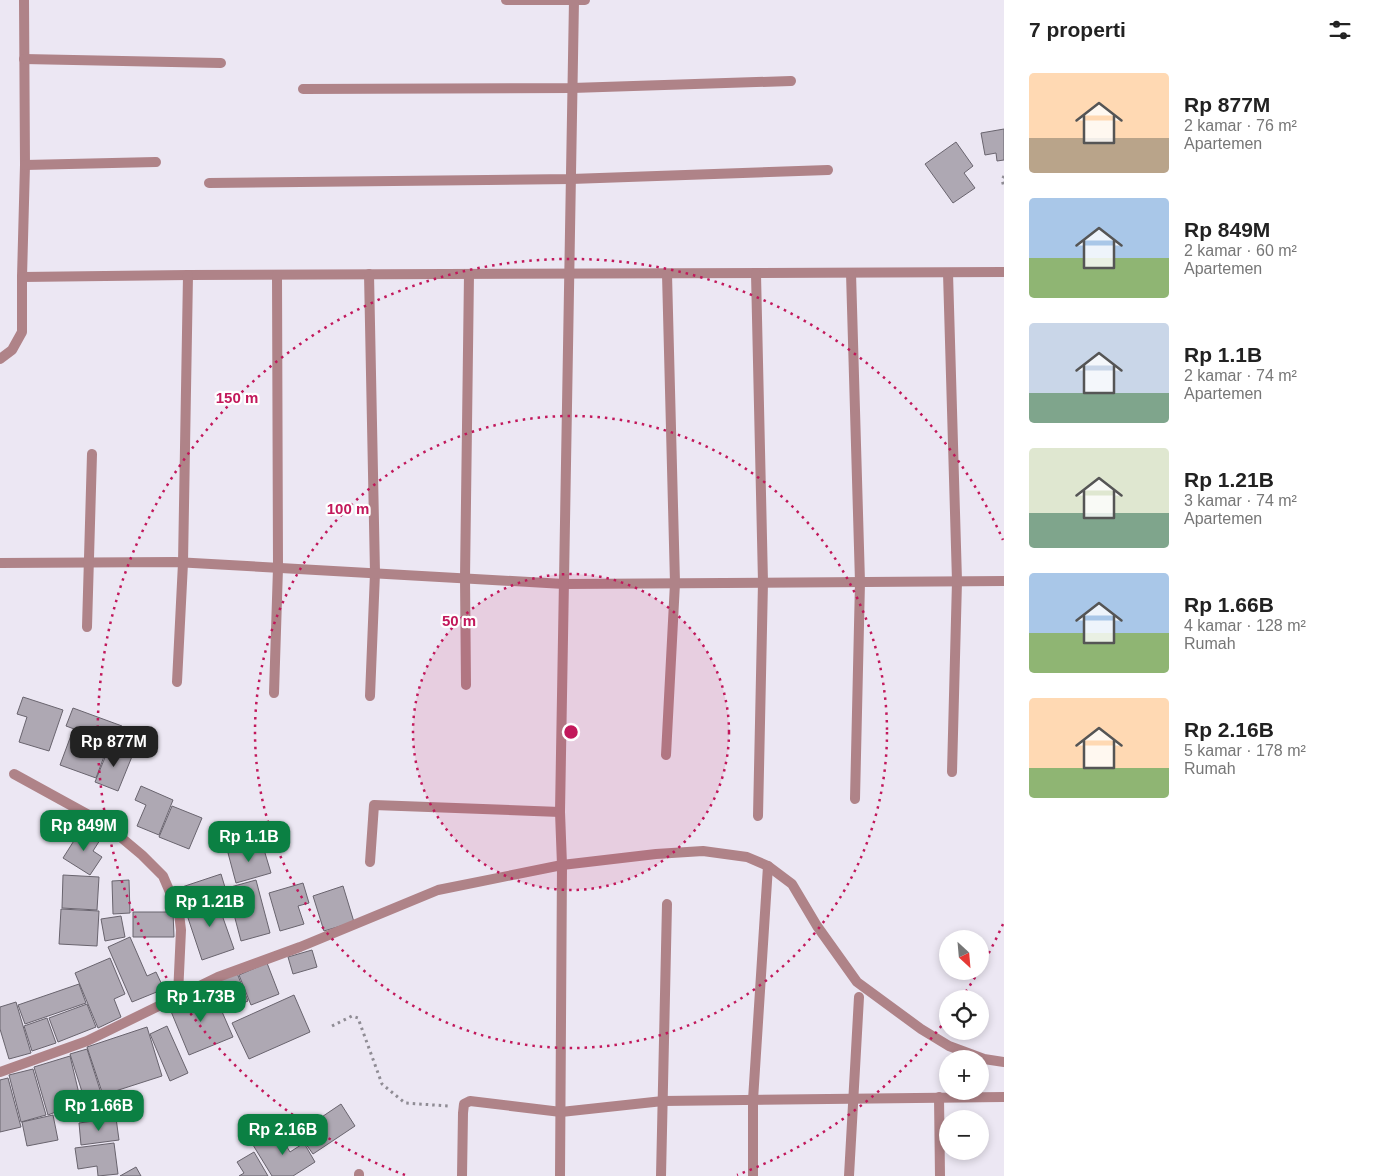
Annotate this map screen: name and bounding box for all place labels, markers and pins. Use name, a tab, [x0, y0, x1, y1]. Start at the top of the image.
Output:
centre of rings	[562, 723, 580, 741]
pin: Rp 877M	[68, 726, 160, 768]
pin: Rp 849M	[38, 810, 130, 852]
pin: Rp 1.1B	[203, 820, 295, 863]
pin: Rp 1.21B	[158, 886, 262, 928]
pin: Rp 1.73B	[149, 980, 253, 1023]
pin: Rp 1.66B	[47, 1090, 151, 1132]
pin: Rp 2.16B	[231, 1114, 335, 1156]

